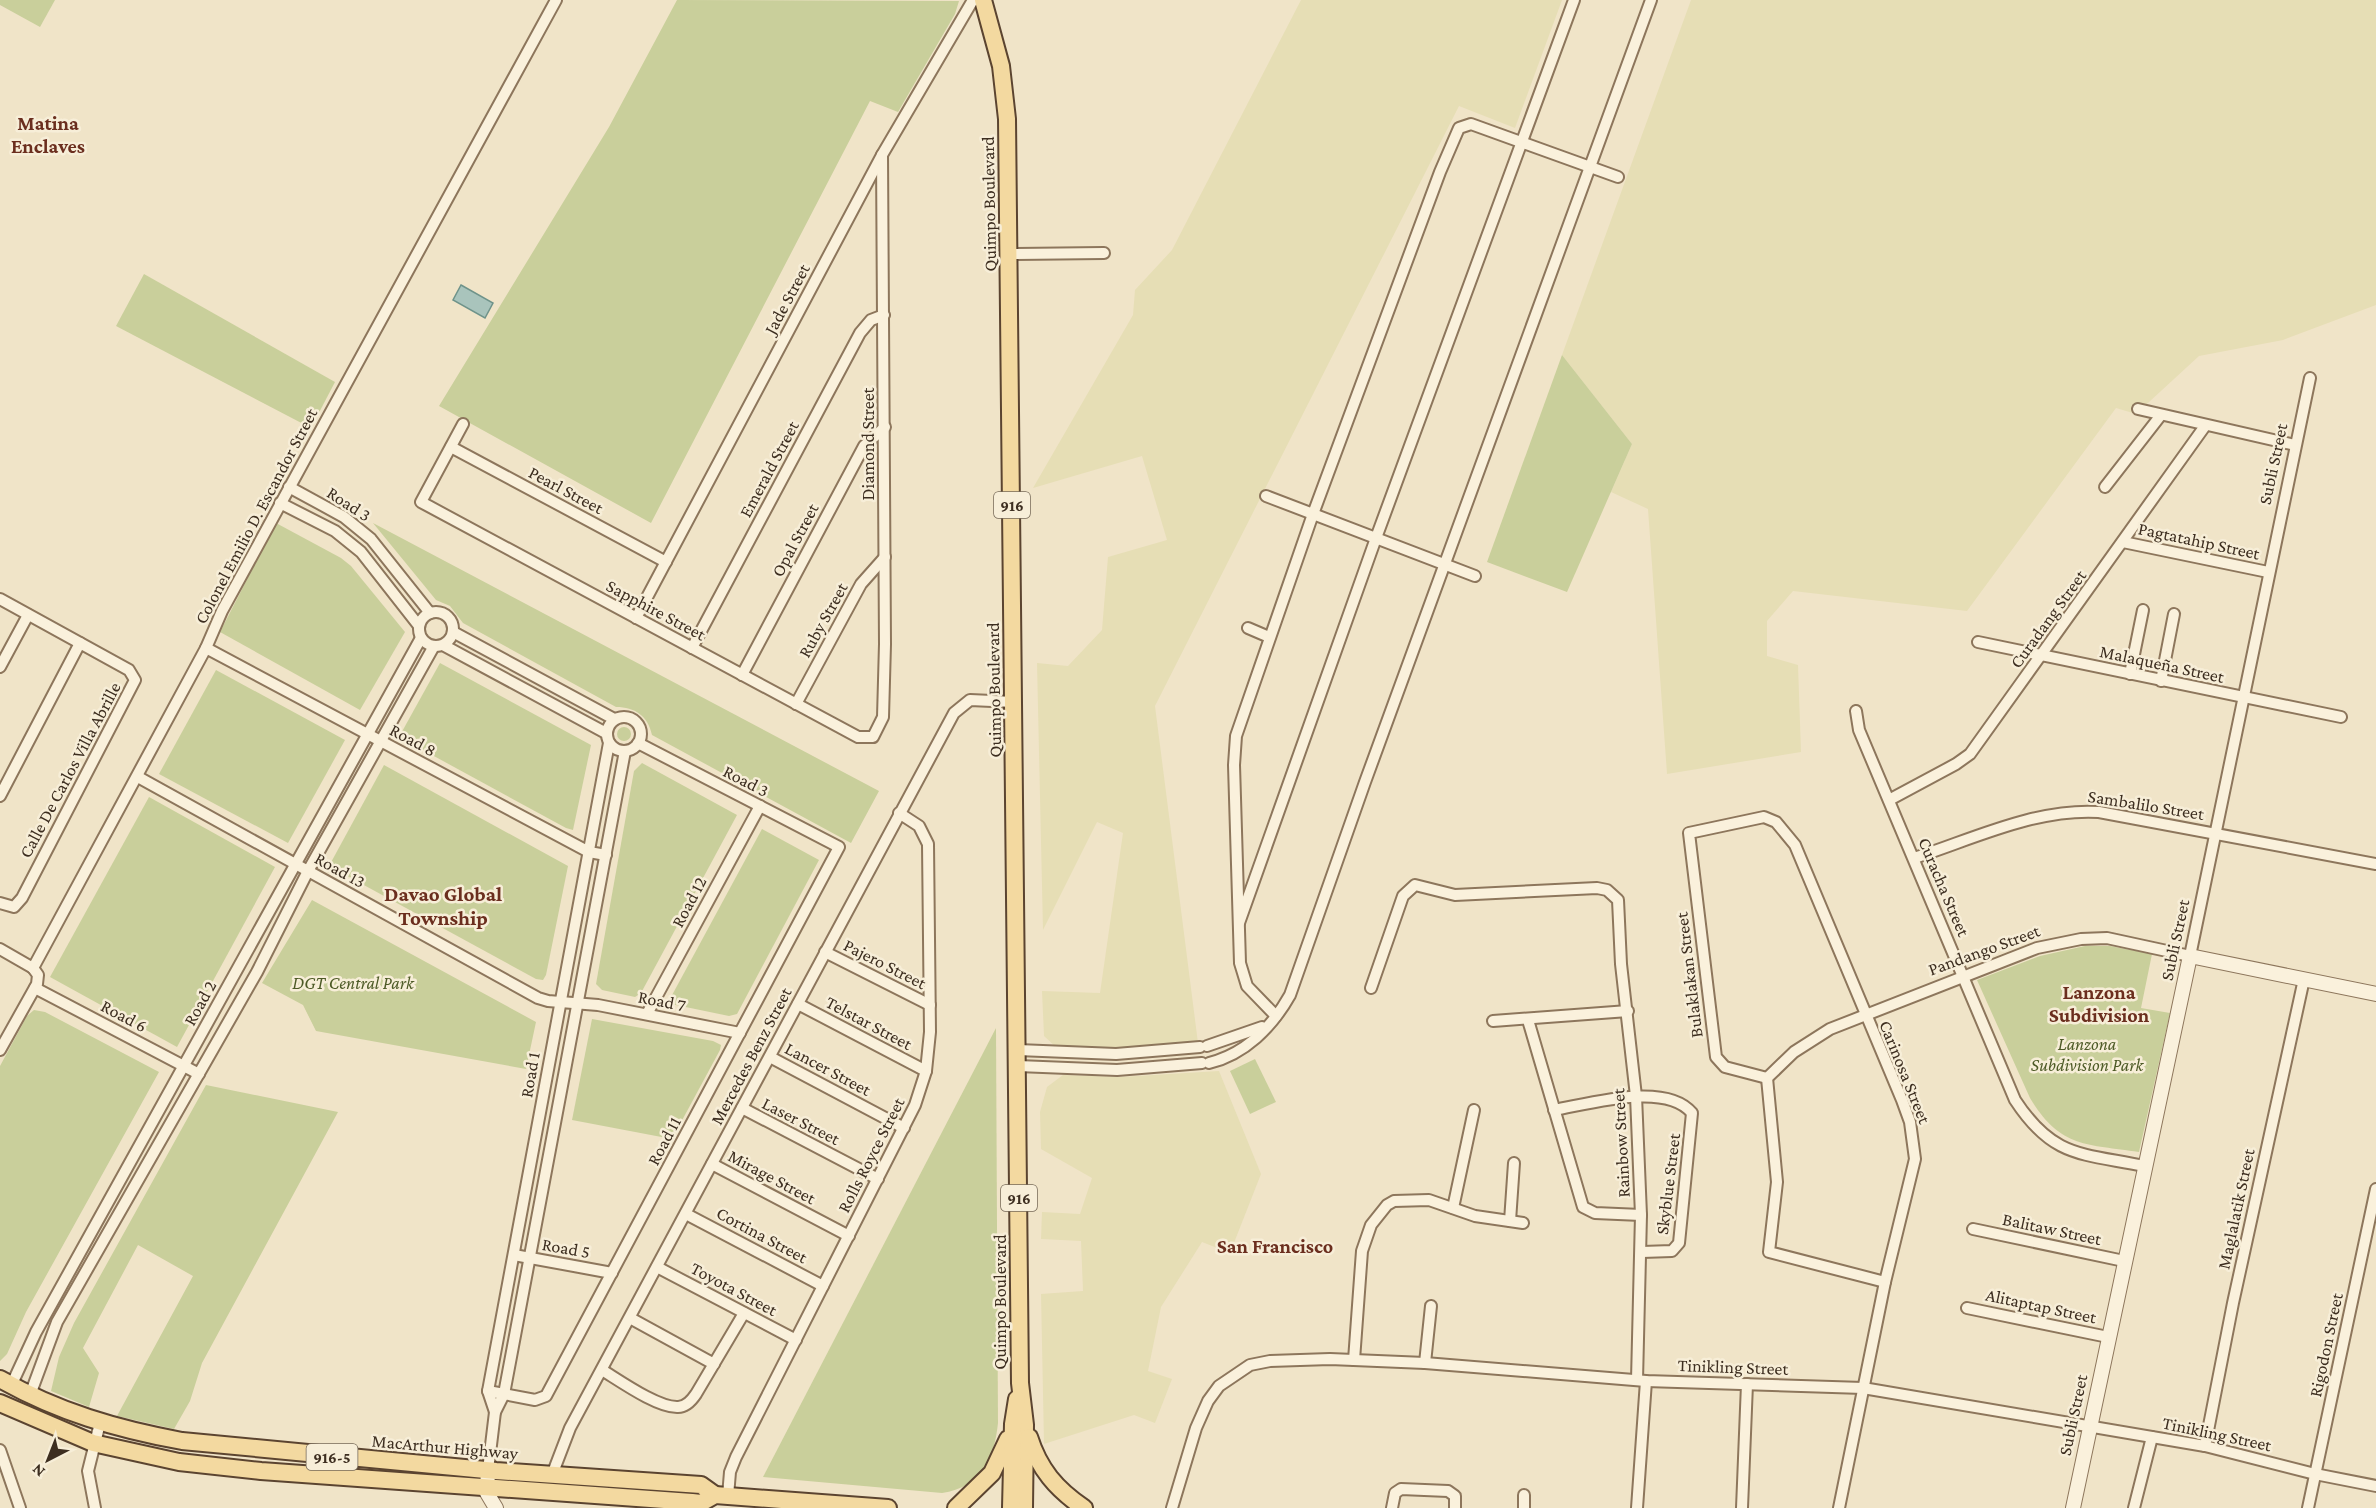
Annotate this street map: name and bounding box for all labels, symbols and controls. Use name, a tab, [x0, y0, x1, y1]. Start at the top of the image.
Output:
district label: Matina Enclaves	[11, 112, 85, 157]
street label: Quimpo Boulevard	[978, 136, 1000, 272]
street label: Jade Street	[759, 260, 814, 339]
street label: Diamond Street	[858, 386, 878, 501]
street label: Colonel Emilio D. Escandor Street	[191, 404, 322, 627]
street label: Emerald Street	[735, 416, 803, 521]
street label: Subli Street	[2255, 421, 2292, 506]
street label: Pearl Street	[525, 462, 608, 518]
street label: Road 3	[323, 482, 375, 526]
road number: 916	[994, 492, 1030, 518]
street label: Opal Street	[767, 499, 823, 580]
street label: Pagtatahip Street	[2136, 518, 2263, 564]
street label: Curadang Street	[2006, 565, 2091, 672]
street label: Sapphire Street	[603, 575, 710, 645]
street label: Ruby Street	[794, 578, 852, 661]
street label: Quimpo Boulevard	[983, 622, 1005, 758]
street label: Malaqueña Street	[2098, 641, 2227, 687]
street label: Calle De Carlos Villa Abrille	[15, 679, 125, 861]
street label: Road 8	[386, 720, 440, 760]
street label: Road 3	[720, 761, 772, 801]
street label: Sambalilo Street	[2086, 786, 2207, 824]
street label: Curacha Street	[1914, 835, 1974, 940]
street label: Road 13	[311, 848, 369, 892]
street label: Road 12	[667, 873, 711, 931]
district label: Davao Global Township	[384, 882, 502, 930]
street label: Subli Street	[2157, 897, 2194, 982]
street label: Bulaklakan Street	[1671, 910, 1707, 1039]
street label: Pandango Street	[1925, 920, 2044, 979]
street label: Pajero Street	[840, 935, 931, 995]
park label: DGT Central Park	[292, 973, 415, 993]
street label: Road 2	[180, 977, 220, 1029]
district label: Lanzona Subdivision	[2049, 981, 2150, 1026]
street label: Mercedes Benz Street	[706, 983, 796, 1128]
street label: Road 7	[636, 987, 688, 1015]
street label: Telstar Street	[822, 992, 917, 1055]
street label: Road 6	[98, 996, 150, 1036]
street label: Carinosa Street	[1875, 1017, 1935, 1127]
park label: Lanzona Subdivision Park	[2031, 1034, 2145, 1075]
street label: Lancer Street	[782, 1038, 875, 1100]
street label: Road 1	[516, 1051, 544, 1099]
street label: Rainbow Street	[1608, 1087, 1634, 1198]
street label: Laser Street	[759, 1093, 844, 1150]
street label: Rolls Royce Street	[833, 1093, 909, 1216]
street label: Road 11	[643, 1113, 685, 1169]
street label: Skyblue Street	[1652, 1131, 1684, 1236]
street label: Mirage Street	[725, 1146, 820, 1209]
street label: Maglalatik Street	[2213, 1146, 2259, 1271]
road number: 916	[1001, 1185, 1037, 1211]
street label: Cortina Street	[713, 1203, 812, 1268]
street label: Balitaw Street	[2001, 1209, 2104, 1249]
street label: Road 5	[540, 1234, 592, 1262]
street label: Quimpo Boulevard	[990, 1234, 1010, 1370]
district label: San Francisco	[1217, 1235, 1333, 1257]
street label: Toyota Street	[687, 1258, 781, 1321]
street label: Alitaptap Street	[1984, 1285, 2099, 1328]
street label: Rigodon Street	[2305, 1290, 2347, 1399]
street label: Tinikling Street	[1677, 1355, 1790, 1379]
street label: Subli Street	[2055, 1372, 2092, 1457]
street label: Tinikling Street	[2161, 1413, 2274, 1456]
north arrow	[18, 1430, 78, 1490]
street label: MacArthur Highway	[371, 1431, 520, 1463]
road number: 916-5	[306, 1444, 358, 1470]
text: N	[28, 1461, 48, 1481]

